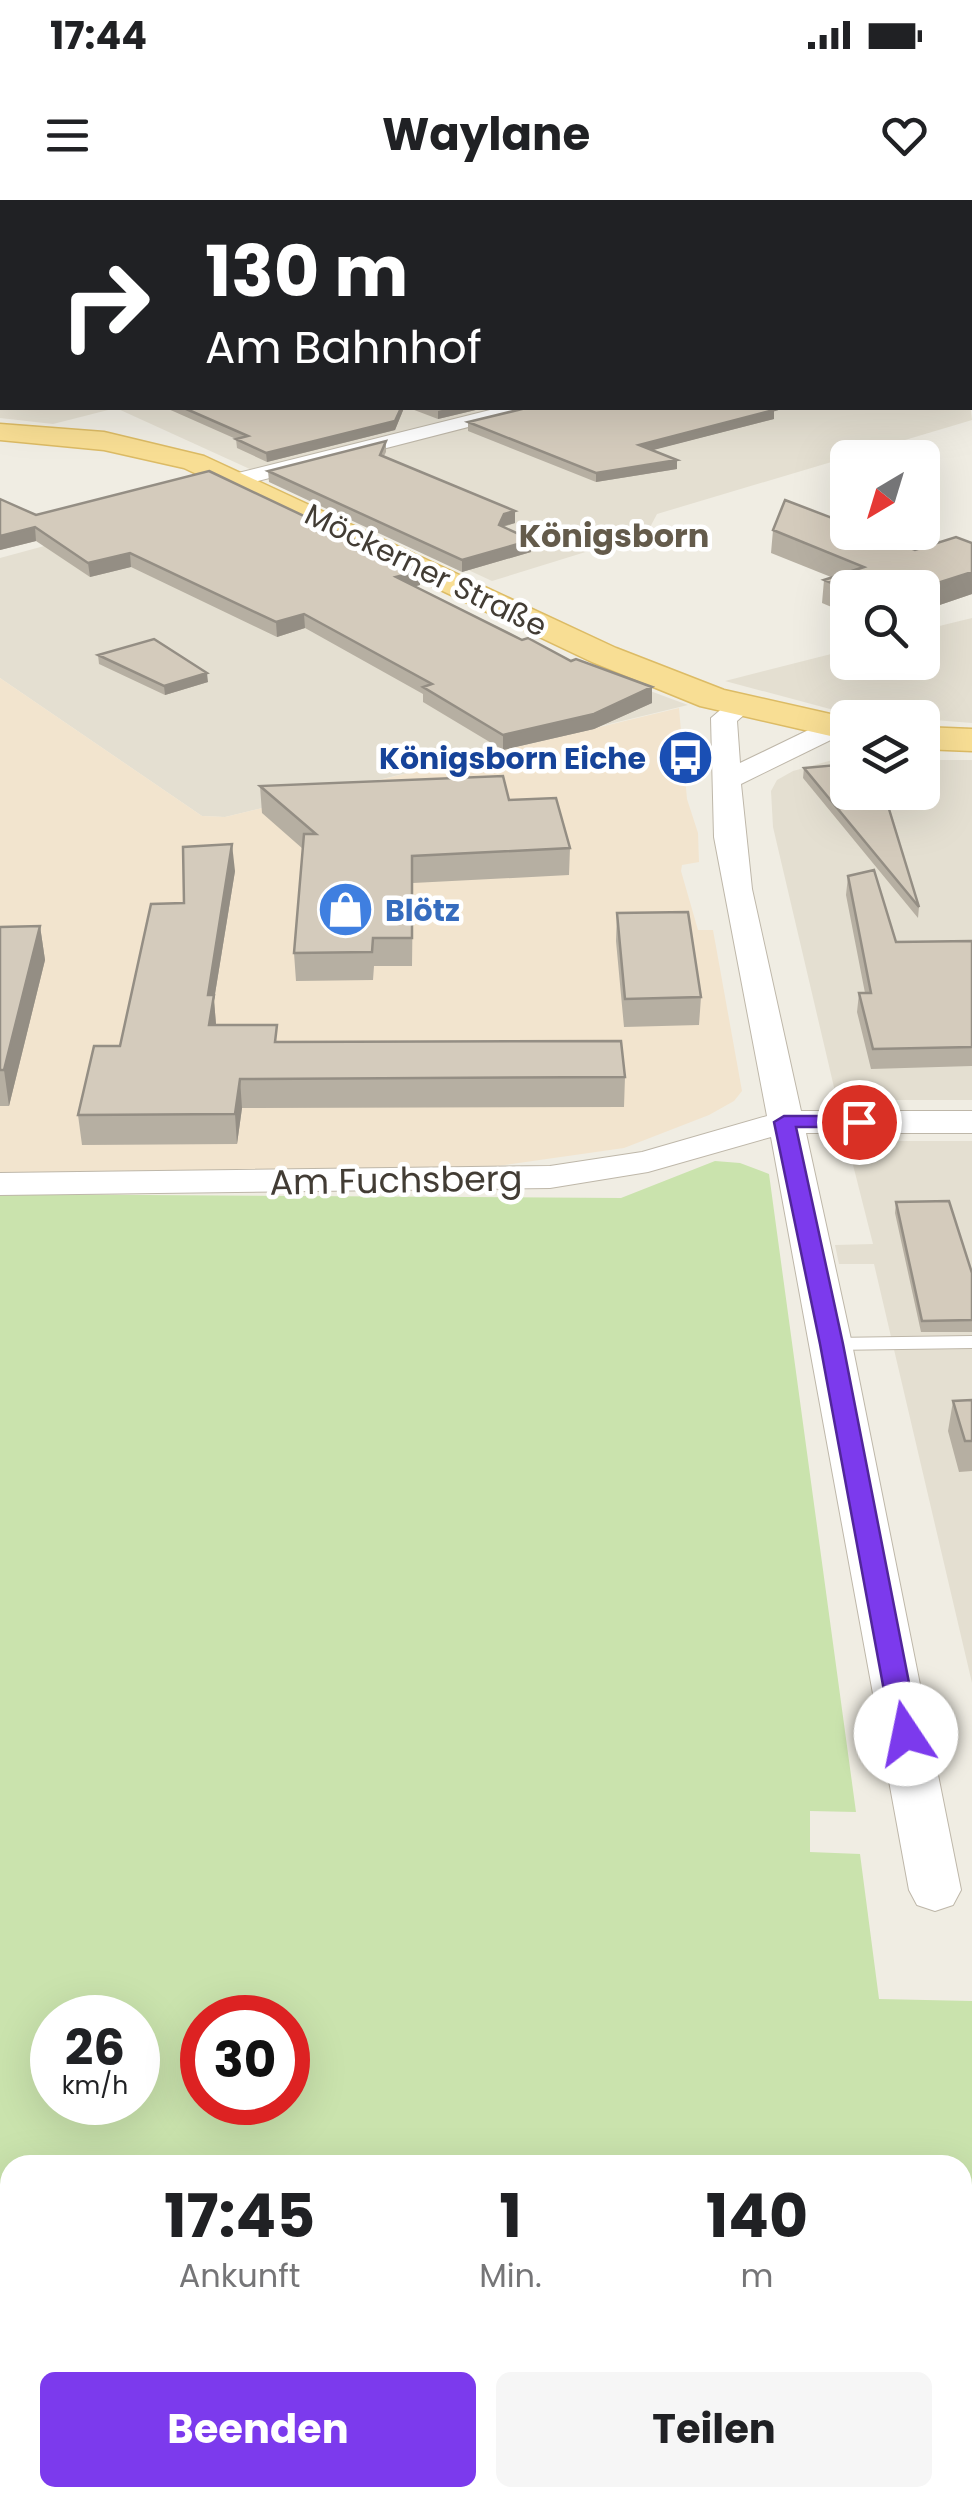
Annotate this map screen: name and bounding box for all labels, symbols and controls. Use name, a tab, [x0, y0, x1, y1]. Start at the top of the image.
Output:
text: 17:44	[50, 9, 147, 62]
text: Waylane	[382, 103, 590, 166]
icon: menu	[40, 108, 95, 163]
icon: heart	[877, 108, 932, 163]
text: 130 m	[205, 222, 408, 321]
icon: right	[40, 240, 170, 370]
text: Am Bahnhof	[205, 316, 482, 379]
north arrow	[830, 440, 940, 550]
map controls	[830, 440, 940, 810]
street label: Möckerner Straße	[298, 493, 554, 647]
district label: Königsborn	[519, 513, 709, 558]
button: search	[830, 570, 940, 680]
button: layers	[830, 700, 940, 810]
bus stop icon: Königsborn Eiche	[655, 728, 715, 788]
place label: Königsborn Eiche	[379, 737, 646, 780]
shop icon: Blötz	[316, 880, 376, 940]
place label: Blötz	[385, 889, 460, 932]
pin	[817, 1080, 902, 1165]
icon: arrive	[832, 1095, 887, 1150]
street label: Am Fuchsberg	[269, 1153, 523, 1207]
position arrow	[854, 1682, 958, 1786]
speed limit sign: 30	[180, 1995, 310, 2125]
text: 26	[65, 2012, 125, 2083]
text: km/h	[62, 2068, 128, 2103]
text: 17:45	[164, 2174, 315, 2258]
text: 1	[499, 2174, 522, 2258]
text: 140	[706, 2174, 808, 2258]
text: Ankunft	[179, 2253, 300, 2298]
text: Min.	[479, 2253, 542, 2298]
text: m	[740, 2253, 773, 2298]
button: Beenden	[40, 2372, 476, 2487]
button: Teilen	[496, 2372, 932, 2487]

